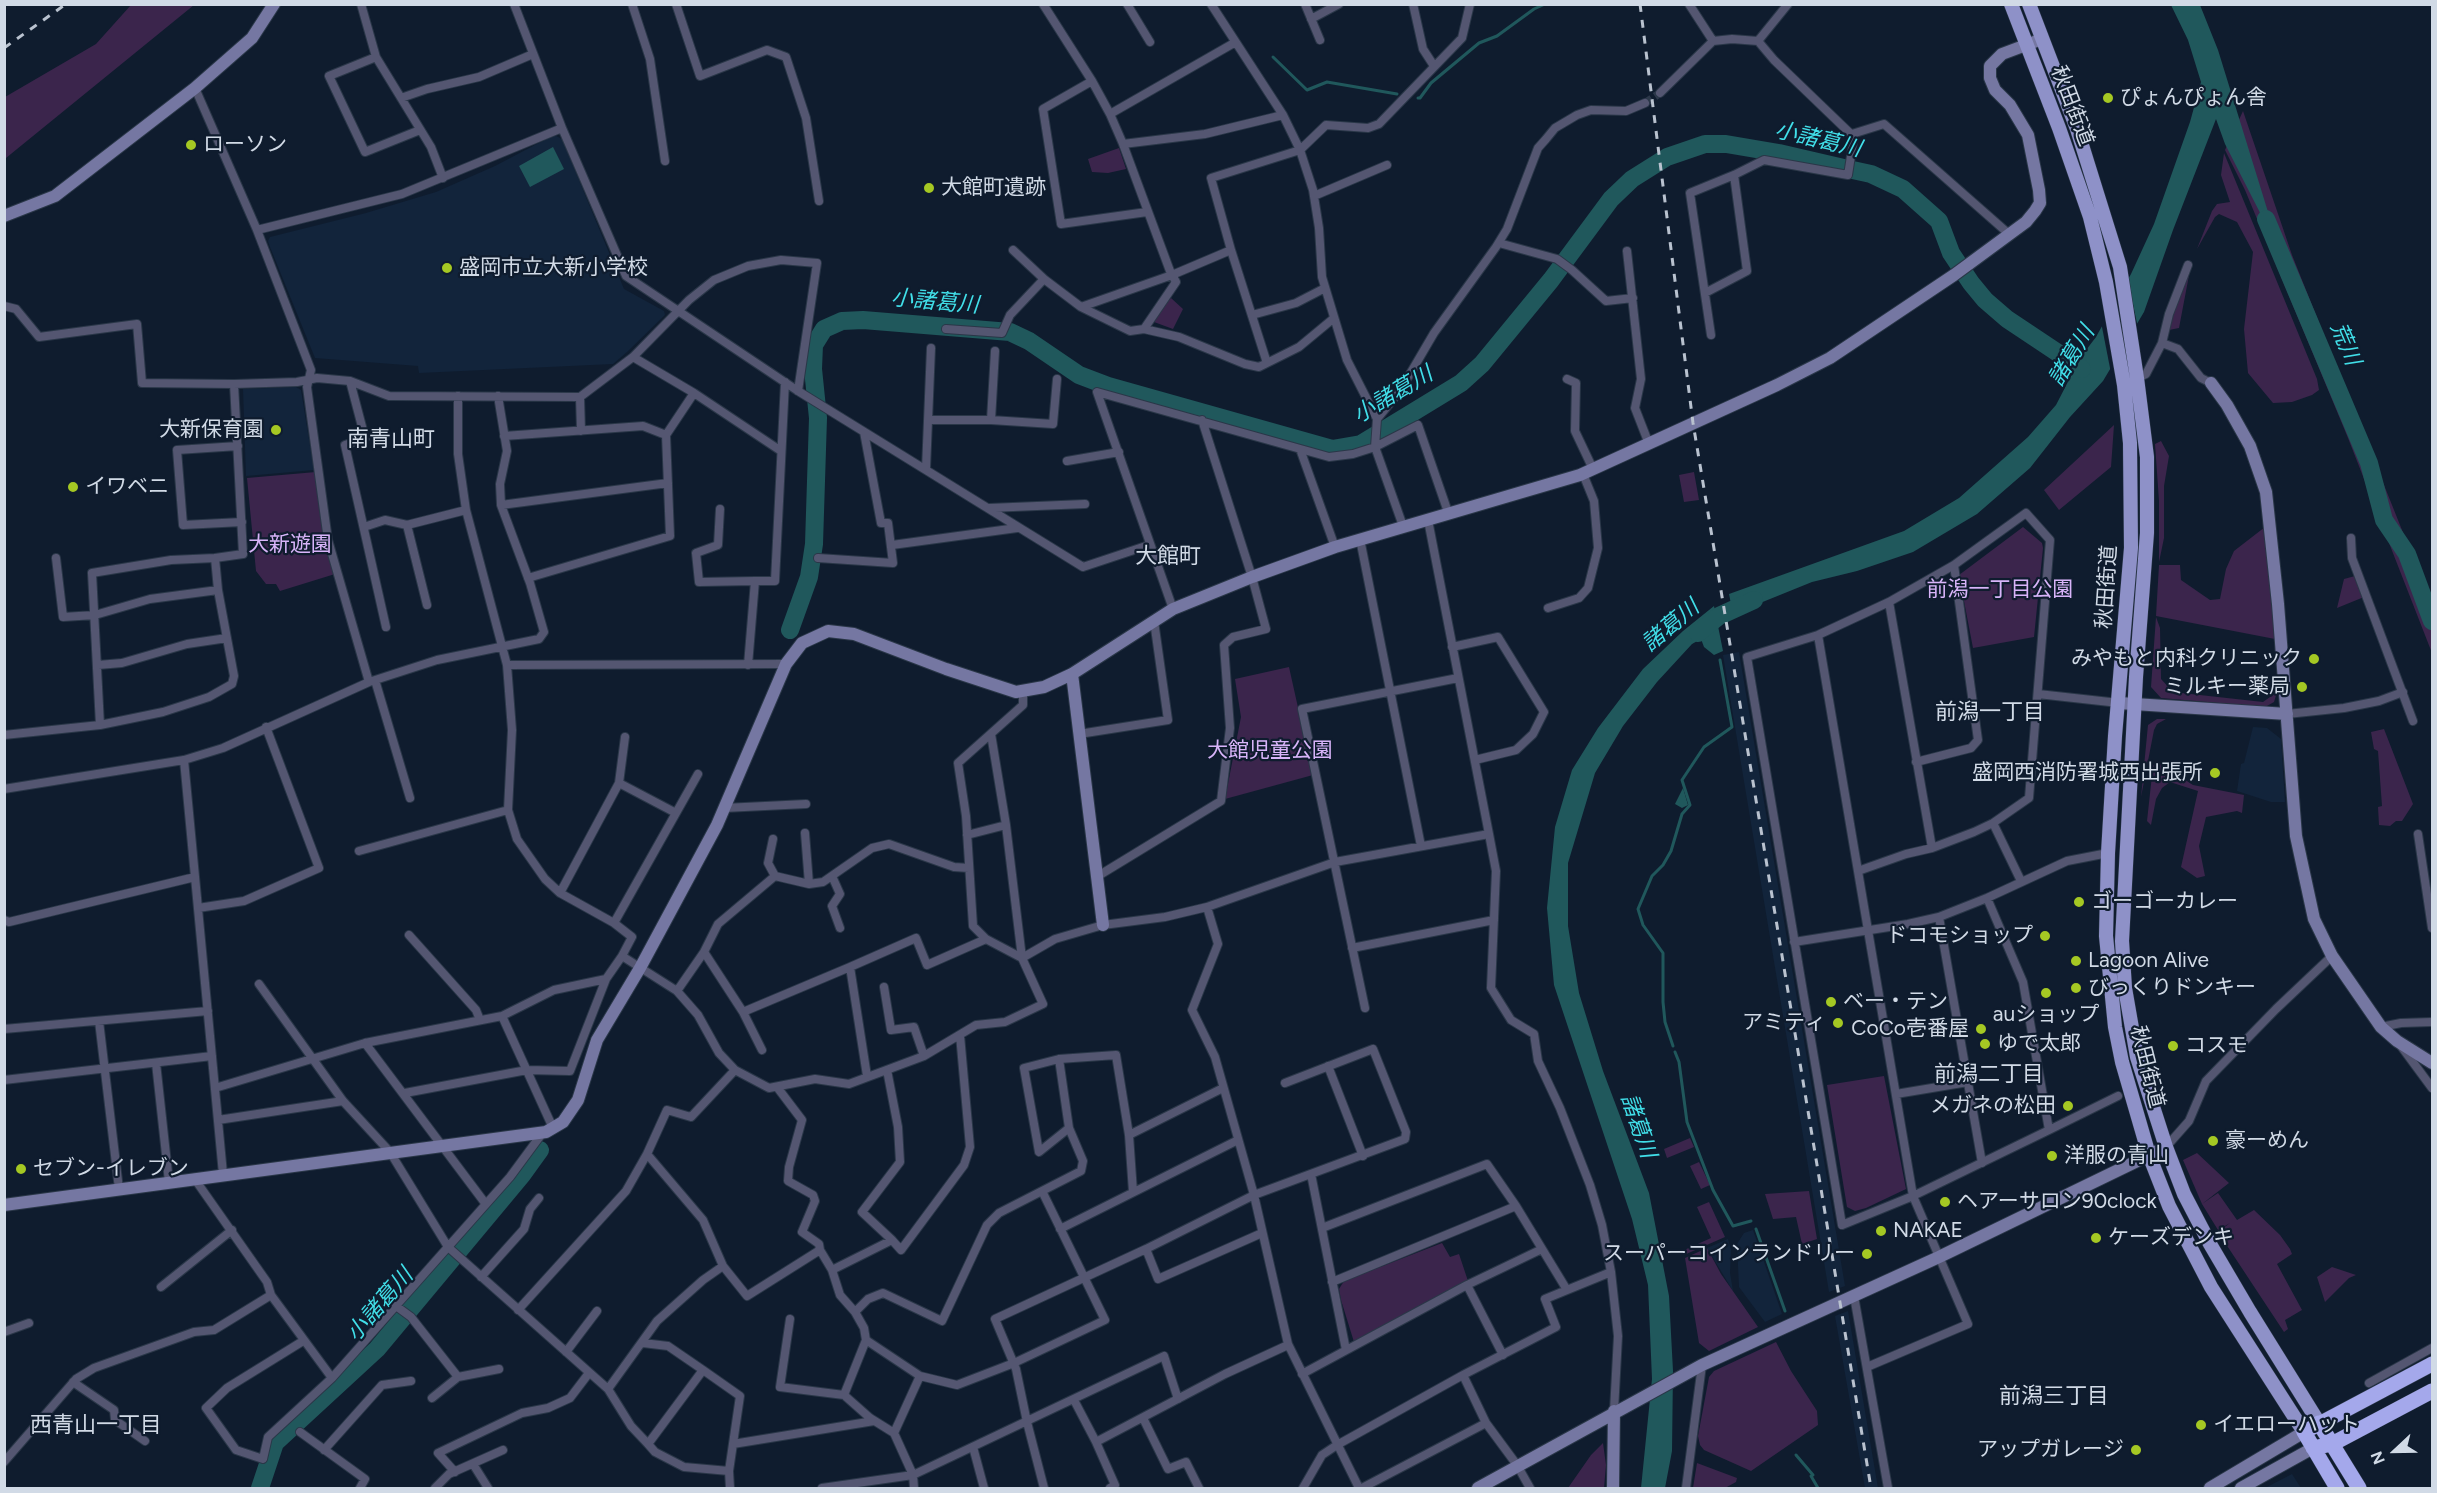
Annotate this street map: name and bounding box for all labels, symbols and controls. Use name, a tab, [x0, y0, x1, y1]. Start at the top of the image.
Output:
street label: 秋田街道	[2045, 62, 2099, 150]
place label: ぴょんぴょん舎	[2120, 85, 2267, 111]
marker: ぴょんぴょん舎	[2101, 91, 2115, 105]
water label: 小諸葛川	[1772, 117, 1864, 163]
place label: ローソン	[203, 132, 287, 158]
marker: ローソン	[184, 138, 198, 152]
place label: 大館町遺跡	[941, 175, 1046, 201]
marker: 大館町遺跡	[922, 181, 936, 195]
place label: 盛岡市立大新小学校	[459, 255, 648, 281]
marker: 盛岡市立大新小学校	[440, 261, 454, 275]
water label: 小諸葛川	[890, 285, 980, 319]
water label: 荒川	[2324, 319, 2366, 369]
water label: 諸葛川	[2044, 321, 2100, 391]
water label: 小諸葛川	[1348, 361, 1438, 429]
place label: 大新保育園	[159, 417, 264, 443]
marker: 大新保育園	[269, 423, 283, 437]
district label: 南青山町	[347, 427, 435, 453]
place label: イワベニ	[85, 474, 169, 500]
marker: イワベニ	[66, 480, 80, 494]
park label: 大新遊園	[248, 532, 332, 558]
district label: 大館町	[1135, 544, 1201, 570]
street label: 秋田街道	[2092, 544, 2122, 630]
park label: 前潟一丁目公園	[1927, 577, 2073, 603]
water label: 諸葛川	[1637, 595, 1705, 657]
place label: みやもと内科クリニック	[2071, 646, 2302, 672]
marker: みやもと内科クリニック	[2307, 652, 2321, 666]
place label: ミルキー薬局	[2164, 674, 2290, 700]
marker: ミルキー薬局	[2295, 680, 2309, 694]
district label: 前潟一丁目	[1935, 700, 2045, 726]
park label: 大館児童公園	[1207, 738, 1333, 764]
place label: 盛岡西消防署城西出張所	[1972, 760, 2203, 786]
marker: 盛岡西消防署城西出張所	[2208, 766, 2222, 780]
place label: ゴーゴーカレー	[2091, 889, 2238, 915]
marker: ゴーゴーカレー	[2072, 895, 2086, 909]
place label: ドコモショップ	[1886, 923, 2033, 949]
marker: ドコモショップ	[2038, 929, 2052, 943]
place label: Lagoon Alive	[2088, 948, 2209, 974]
marker: Lagoon Alive	[2069, 954, 2083, 968]
place label: びっくりドンキー	[2088, 975, 2256, 1001]
marker: びっくりドンキー	[2069, 981, 2083, 995]
marker: auショップ	[2039, 986, 2053, 1000]
place label: ベー・テン	[1843, 989, 1948, 1015]
marker: ベー・テン	[1824, 995, 1838, 1009]
place label: auショップ	[1993, 1002, 2099, 1028]
place label: アミティ	[1742, 1010, 1826, 1036]
marker: アミティ	[1831, 1016, 1845, 1030]
place label: CoCo壱番屋	[1851, 1016, 1969, 1042]
marker: CoCo壱番屋	[1974, 1022, 1988, 1036]
street label: 秋田街道	[2125, 1023, 2169, 1111]
place label: ゆで太郎	[1997, 1031, 2081, 1057]
place label: コスモ	[2185, 1033, 2248, 1059]
marker: ゆで太郎	[1978, 1037, 1992, 1051]
marker: コスモ	[2166, 1039, 2180, 1053]
district label: 前潟二丁目	[1934, 1062, 2044, 1088]
water label: 諸葛川	[1615, 1091, 1661, 1161]
place label: メガネの松田	[1930, 1093, 2056, 1119]
marker: メガネの松田	[2061, 1099, 2075, 1113]
place label: 豪ーめん	[2225, 1128, 2309, 1154]
marker: 豪ーめん	[2206, 1134, 2220, 1148]
place label: 洋服の青山	[2064, 1143, 2169, 1169]
marker: 洋服の青山	[2045, 1149, 2059, 1163]
place label: セブン-イレブン	[33, 1156, 189, 1182]
marker: セブン-イレブン	[14, 1162, 28, 1176]
place label: ヘアーサロン90clock	[1957, 1189, 2157, 1215]
marker: ヘアーサロン90clock	[1938, 1195, 1952, 1209]
place label: NAKAE	[1893, 1218, 1963, 1244]
marker: NAKAE	[1874, 1224, 1888, 1238]
place label: ケーズデンキ	[2108, 1225, 2234, 1251]
marker: ケーズデンキ	[2089, 1231, 2103, 1245]
place label: スーパーコインランドリー	[1603, 1241, 1855, 1267]
marker: スーパーコインランドリー	[1860, 1247, 1874, 1261]
water label: 小諸葛川	[341, 1263, 419, 1347]
district label: 前潟三丁目	[1999, 1384, 2109, 1410]
place label: イエローハット	[2213, 1412, 2360, 1438]
district label: 西青山一丁目	[30, 1413, 162, 1439]
marker: イエローハット	[2194, 1418, 2208, 1432]
north arrow	[2365, 1421, 2425, 1481]
place label: アップガレージ	[1977, 1437, 2124, 1463]
marker: アップガレージ	[2129, 1443, 2143, 1457]
text: N	[2367, 1449, 2389, 1467]

